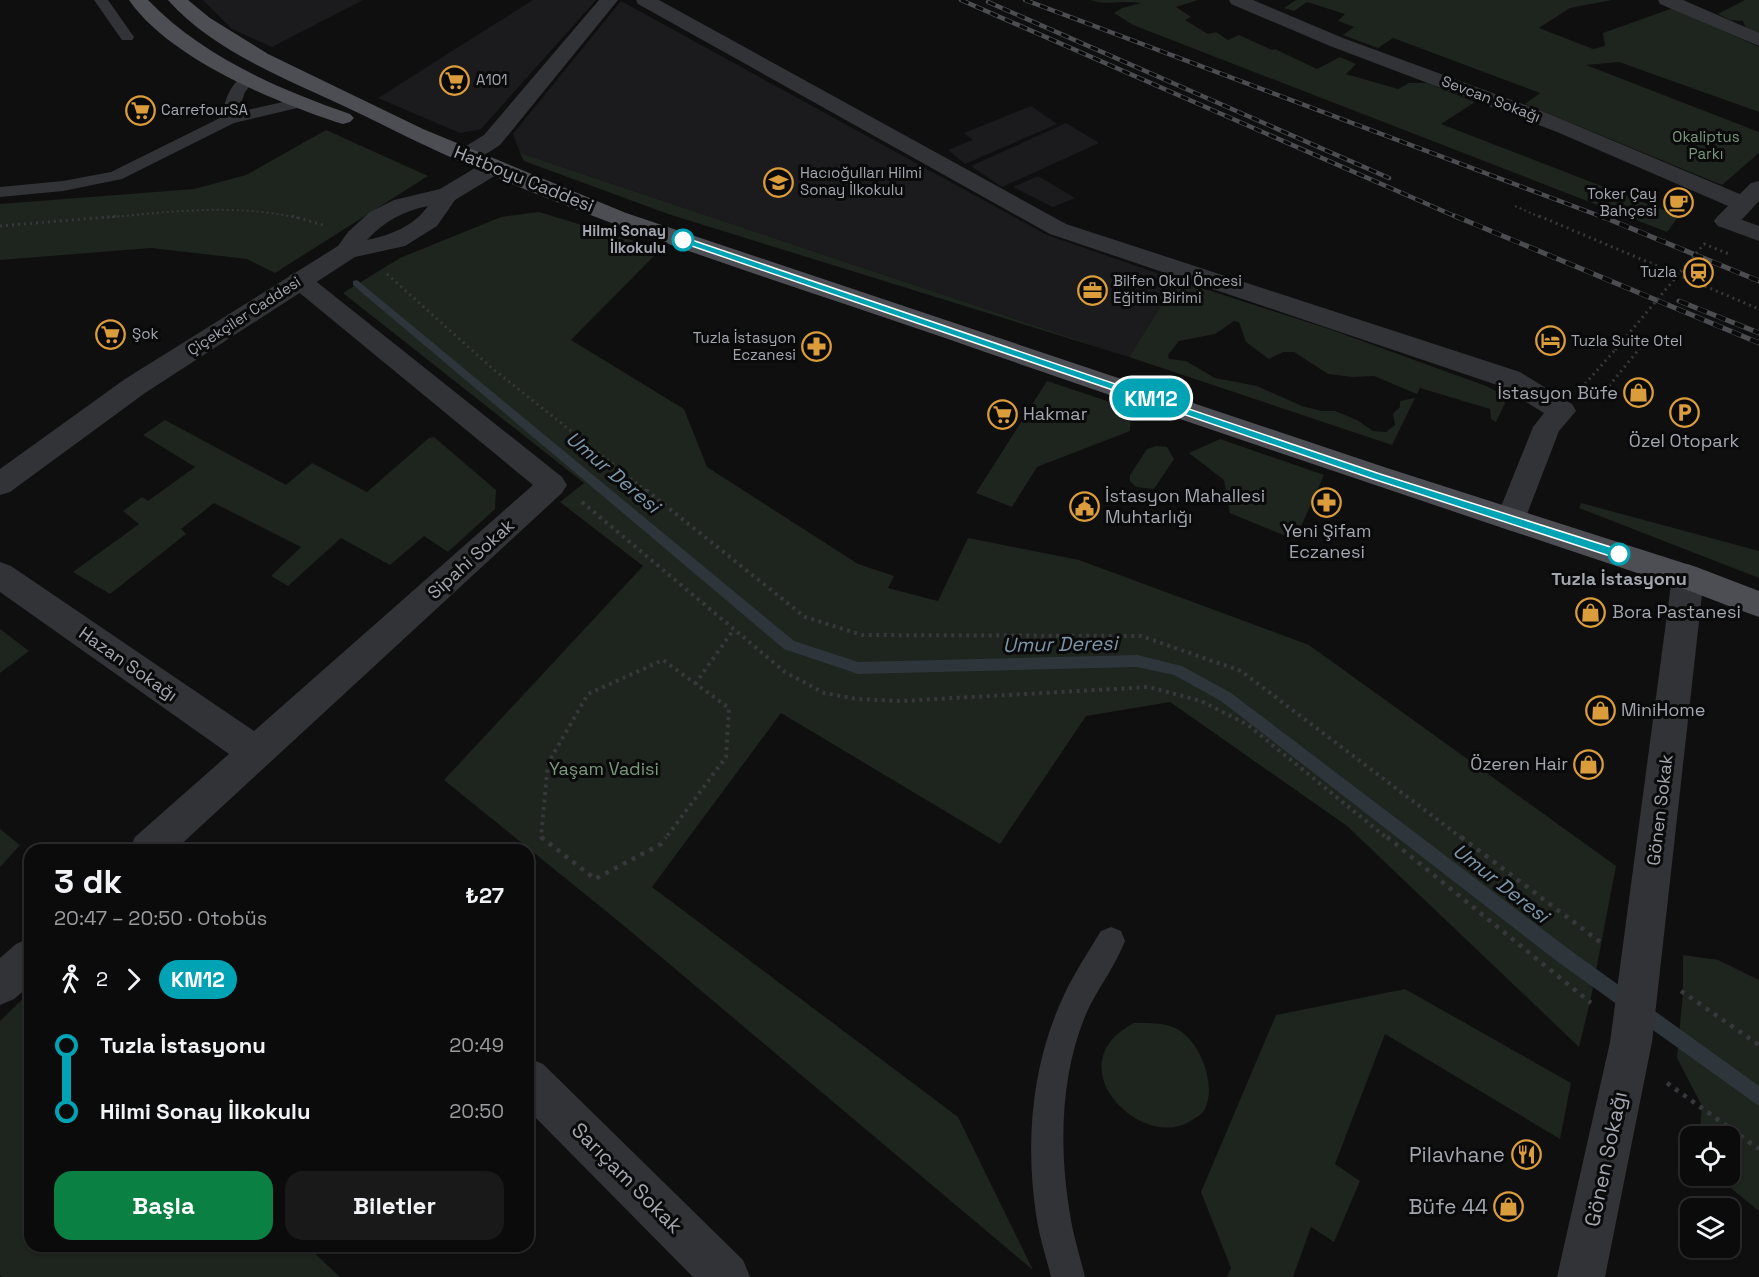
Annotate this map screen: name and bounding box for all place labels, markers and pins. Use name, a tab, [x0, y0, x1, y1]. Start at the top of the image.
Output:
supermarket icon: A101	[439, 64, 471, 96]
place label: A101	[476, 70, 508, 89]
supermarket icon: CarrefourSA	[124, 94, 156, 126]
place label: CarrefourSA	[161, 100, 248, 119]
place label: Hacıoğulları Hilmi Sonay İlkokulu	[800, 163, 922, 199]
school or university icon: Hacıoğulları Hilmi Sonay İlkokulu	[763, 166, 795, 198]
place label: Toker Çay Bahçesi	[1587, 184, 1657, 220]
cafe icon: Toker Çay Bahçesi	[1662, 187, 1694, 219]
place label: Hilmi Sonay İlkokulu	[582, 221, 666, 257]
marker: Hilmi Sonay İlkokulu	[672, 229, 694, 251]
station icon: Tuzla	[1682, 256, 1714, 288]
place label: Tuzla	[1640, 262, 1677, 281]
place label: Bilfen Okul Öncesi Eğitim Birimi	[1113, 271, 1242, 307]
office icon: Bilfen Okul Öncesi Eğitim Birimi	[1076, 274, 1108, 306]
supermarket icon: Şok	[95, 318, 127, 350]
place label: Şok	[132, 324, 159, 343]
hotel icon: Tuzla Suite Otel	[1534, 325, 1566, 357]
place label: Tuzla İstasyon Eczanesi	[693, 328, 796, 364]
pharmacy icon: Tuzla İstasyon Eczanesi	[801, 331, 833, 363]
place label: Tuzla Suite Otel	[1571, 331, 1682, 350]
shop icon: İstasyon Büfe	[1623, 377, 1655, 409]
place label: İstasyon Büfe	[1497, 381, 1618, 404]
parking icon: Özel Otopark	[1668, 396, 1700, 428]
supermarket icon: Hakmar	[986, 398, 1018, 430]
place label: Hakmar	[1023, 402, 1088, 425]
place label: Özel Otopark	[1629, 429, 1739, 452]
place label: İstasyon Mahallesi Muhtarlığı	[1105, 484, 1265, 528]
pharmacy icon: Yeni Şifam Eczanesi	[1311, 486, 1343, 518]
public building icon: İstasyon Mahallesi Muhtarlığı	[1068, 490, 1100, 522]
place label: Yeni Şifam Eczanesi	[1282, 519, 1372, 563]
marker: Tuzla İstasyonu	[1608, 543, 1630, 565]
place label: Tuzla İstasyonu	[1551, 567, 1687, 590]
shop icon: Bora Pastanesi	[1575, 596, 1607, 628]
place label: Bora Pastanesi	[1612, 600, 1741, 623]
shop icon: MiniHome	[1584, 694, 1616, 726]
place label: MiniHome	[1621, 698, 1706, 721]
shop icon: Özeren Hair	[1573, 748, 1605, 780]
place label: Özeren Hair	[1470, 752, 1568, 775]
restaurant icon: Pilavhane	[1510, 1139, 1542, 1171]
place label: Pilavhane	[1409, 1141, 1505, 1168]
shop icon: Büfe 44	[1493, 1191, 1525, 1223]
place label: Büfe 44	[1408, 1193, 1488, 1220]

